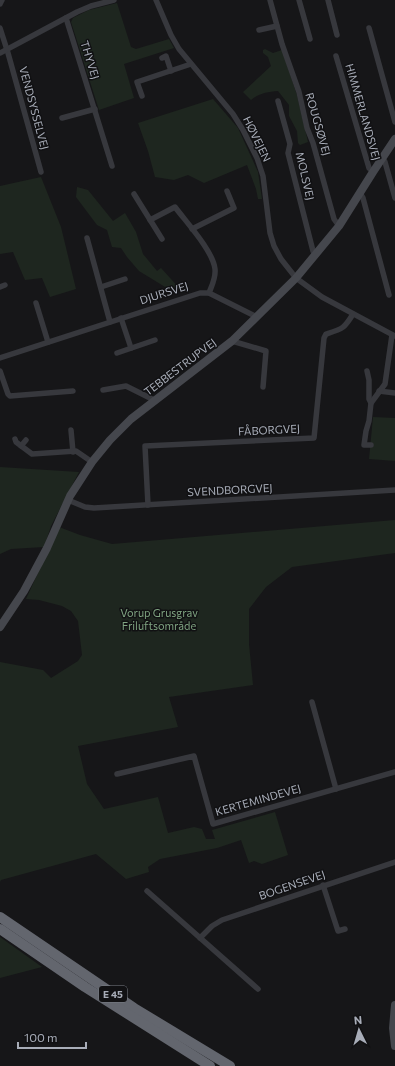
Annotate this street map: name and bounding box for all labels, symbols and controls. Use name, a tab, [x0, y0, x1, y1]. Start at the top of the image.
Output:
street label: THYVEJ	[77, 39, 103, 81]
street label: HIMMERLANDSVEJ	[342, 62, 384, 162]
street label: VENDSYSSELVEJ	[16, 65, 52, 151]
street label: ROUGSØVEJ	[302, 91, 334, 157]
street label: HØVEJEN	[240, 114, 274, 164]
street label: MOLSVEJ	[293, 150, 317, 202]
street label: DJURSVEJ	[138, 279, 190, 307]
street label: TEBBESTRUPVEJ	[141, 335, 219, 399]
street label: FÅBORGVEJ	[238, 420, 300, 439]
street label: SVENDBORGVEJ	[187, 481, 273, 499]
park label: Vorup Grusgrav Friluftsområde	[120, 606, 198, 632]
street label: KERTEMINDEVEJ	[214, 781, 302, 819]
street label: BOGENSEVEJ	[257, 867, 327, 903]
road number: E 45	[99, 986, 127, 1002]
north arrow	[339, 1010, 379, 1050]
text: N	[353, 1013, 363, 1026]
scale bar	[18, 1024, 86, 1050]
text: 100 m	[24, 1030, 58, 1044]

